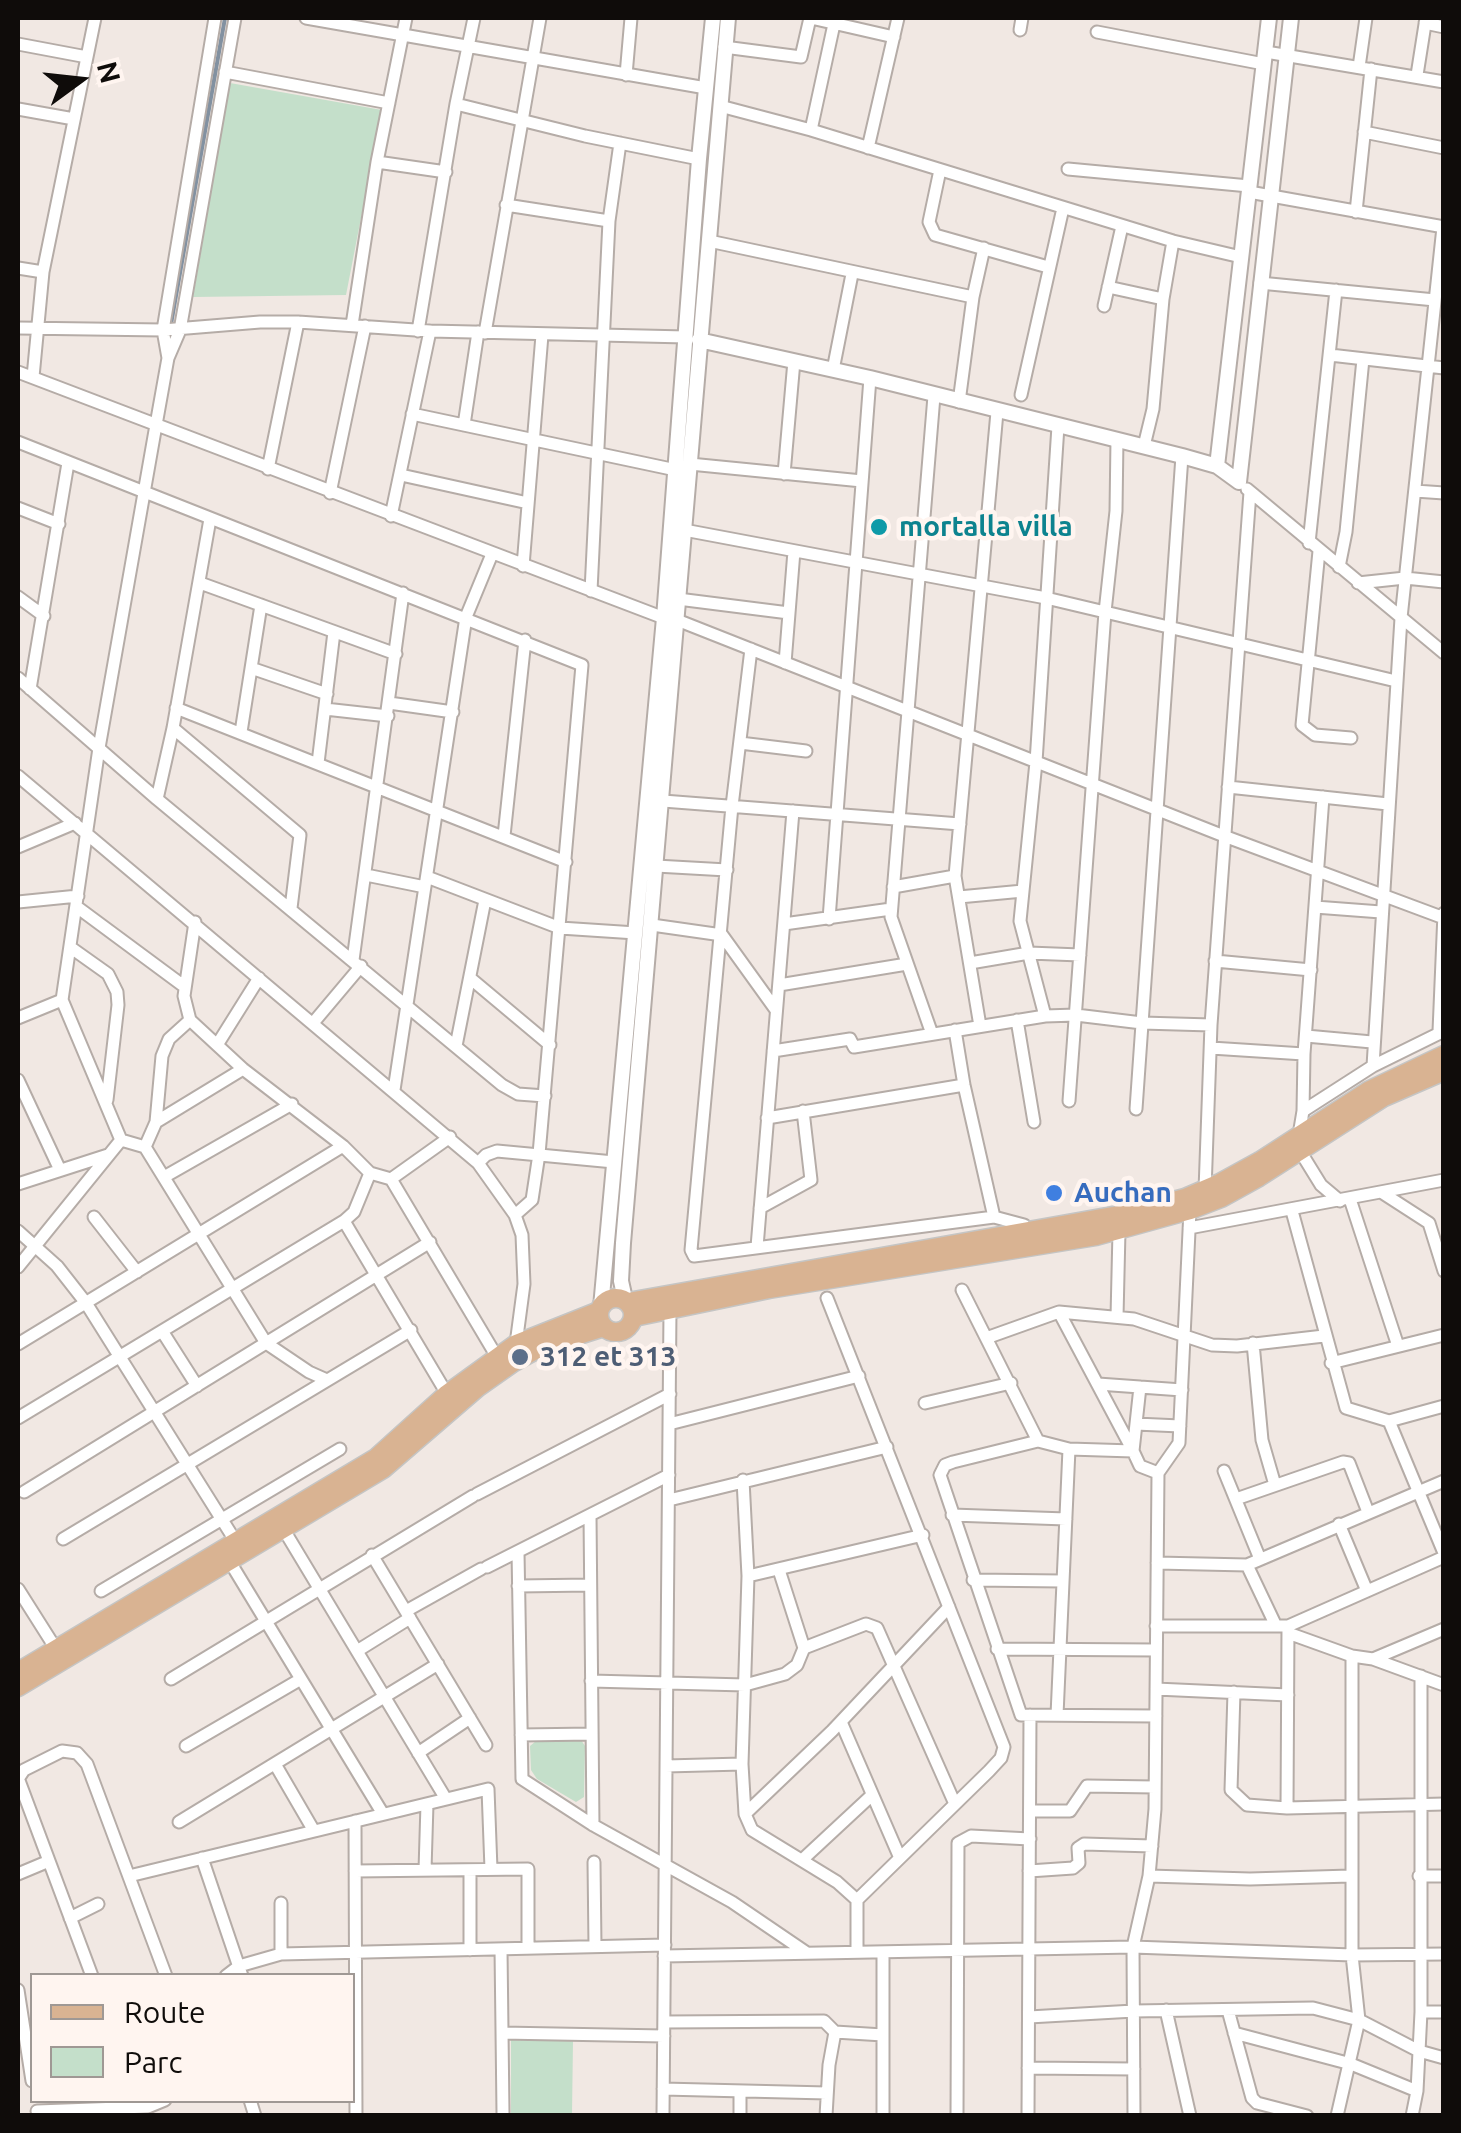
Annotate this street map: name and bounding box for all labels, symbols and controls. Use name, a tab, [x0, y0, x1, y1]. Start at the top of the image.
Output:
north arrow	[30, 30, 130, 130]
text: N	[92, 58, 127, 86]
place label: mortalla villa	[899, 510, 1073, 544]
marker: mortalla villa	[868, 516, 890, 538]
place label: Auchan	[1074, 1176, 1172, 1210]
marker: Auchan	[1043, 1182, 1065, 1204]
place label: 312 et 313	[540, 1340, 676, 1374]
marker: 312 et 313	[509, 1346, 531, 1368]
legend	[30, 1973, 355, 2103]
text: Route	[124, 1995, 206, 2029]
text: Parc	[124, 2045, 182, 2079]

